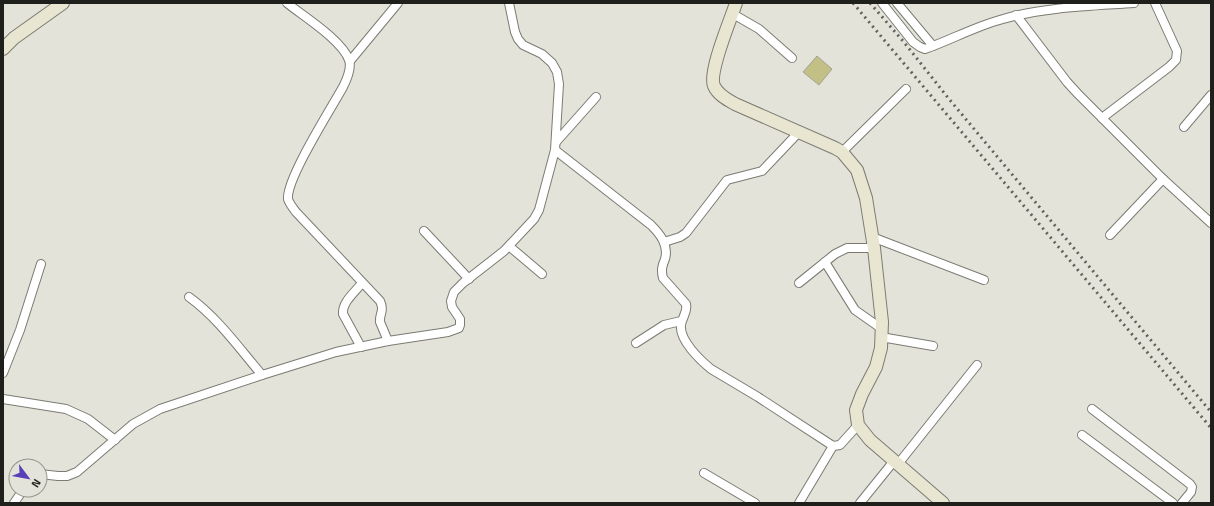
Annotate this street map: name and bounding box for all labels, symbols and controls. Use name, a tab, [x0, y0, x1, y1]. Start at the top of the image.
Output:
north arrow	[8, 458, 48, 498]
text: N	[28, 476, 45, 491]

